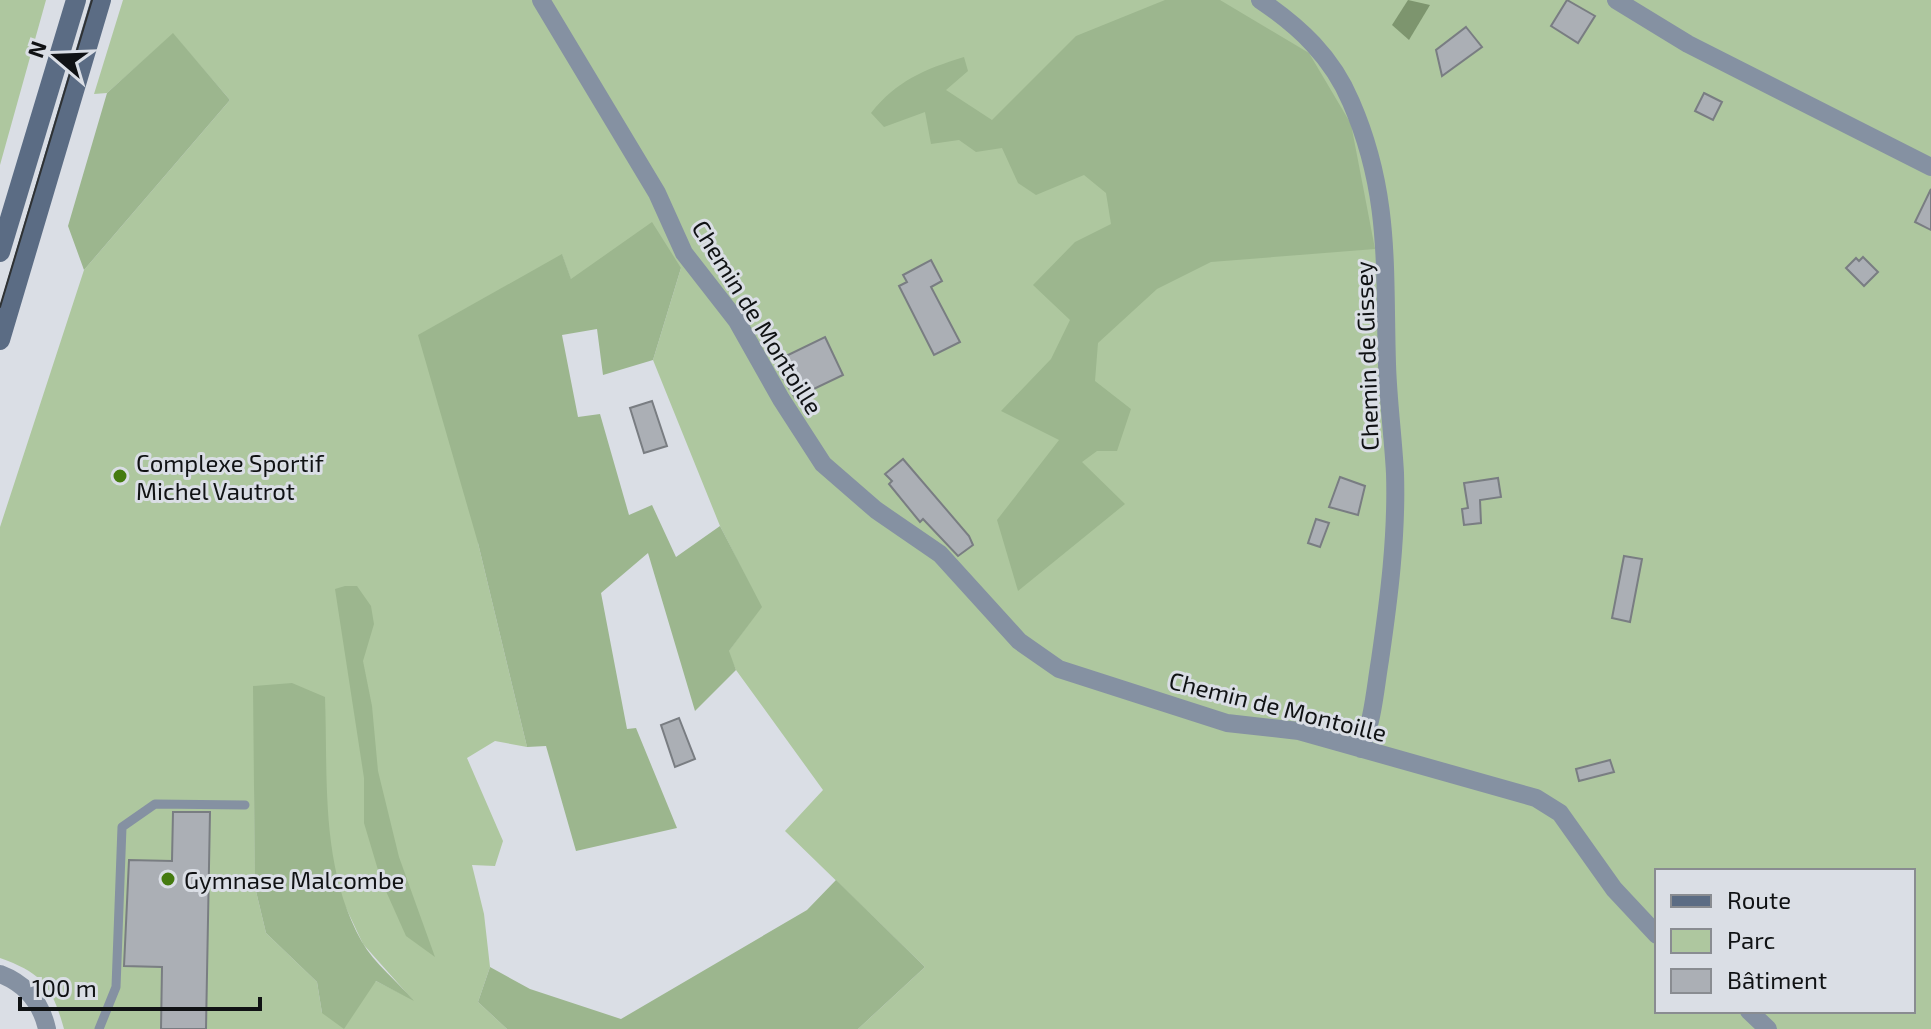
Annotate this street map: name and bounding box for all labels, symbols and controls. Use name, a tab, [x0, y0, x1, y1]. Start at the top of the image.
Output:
north arrow	[16, 16, 96, 96]
text: N	[21, 37, 51, 61]
street label: Chemin de Montoille	[687, 215, 829, 419]
street label: Chemin de Gissey	[1348, 260, 1384, 451]
place label: Complexe Sportif Michel Vautrot	[136, 448, 325, 505]
marker: Complexe Sportif Michel Vautrot	[111, 467, 129, 485]
street label: Chemin de Montoille	[1166, 665, 1390, 747]
place label: Gymnase Malcombe	[184, 865, 404, 894]
legend	[1655, 869, 1915, 1013]
marker: Gymnase Malcombe	[159, 870, 177, 888]
text: Route	[1727, 885, 1791, 914]
text: Parc	[1727, 925, 1775, 954]
scale bar	[20, 961, 260, 1011]
text: Bâtiment	[1727, 965, 1827, 994]
text: 100 m	[32, 973, 97, 1002]

